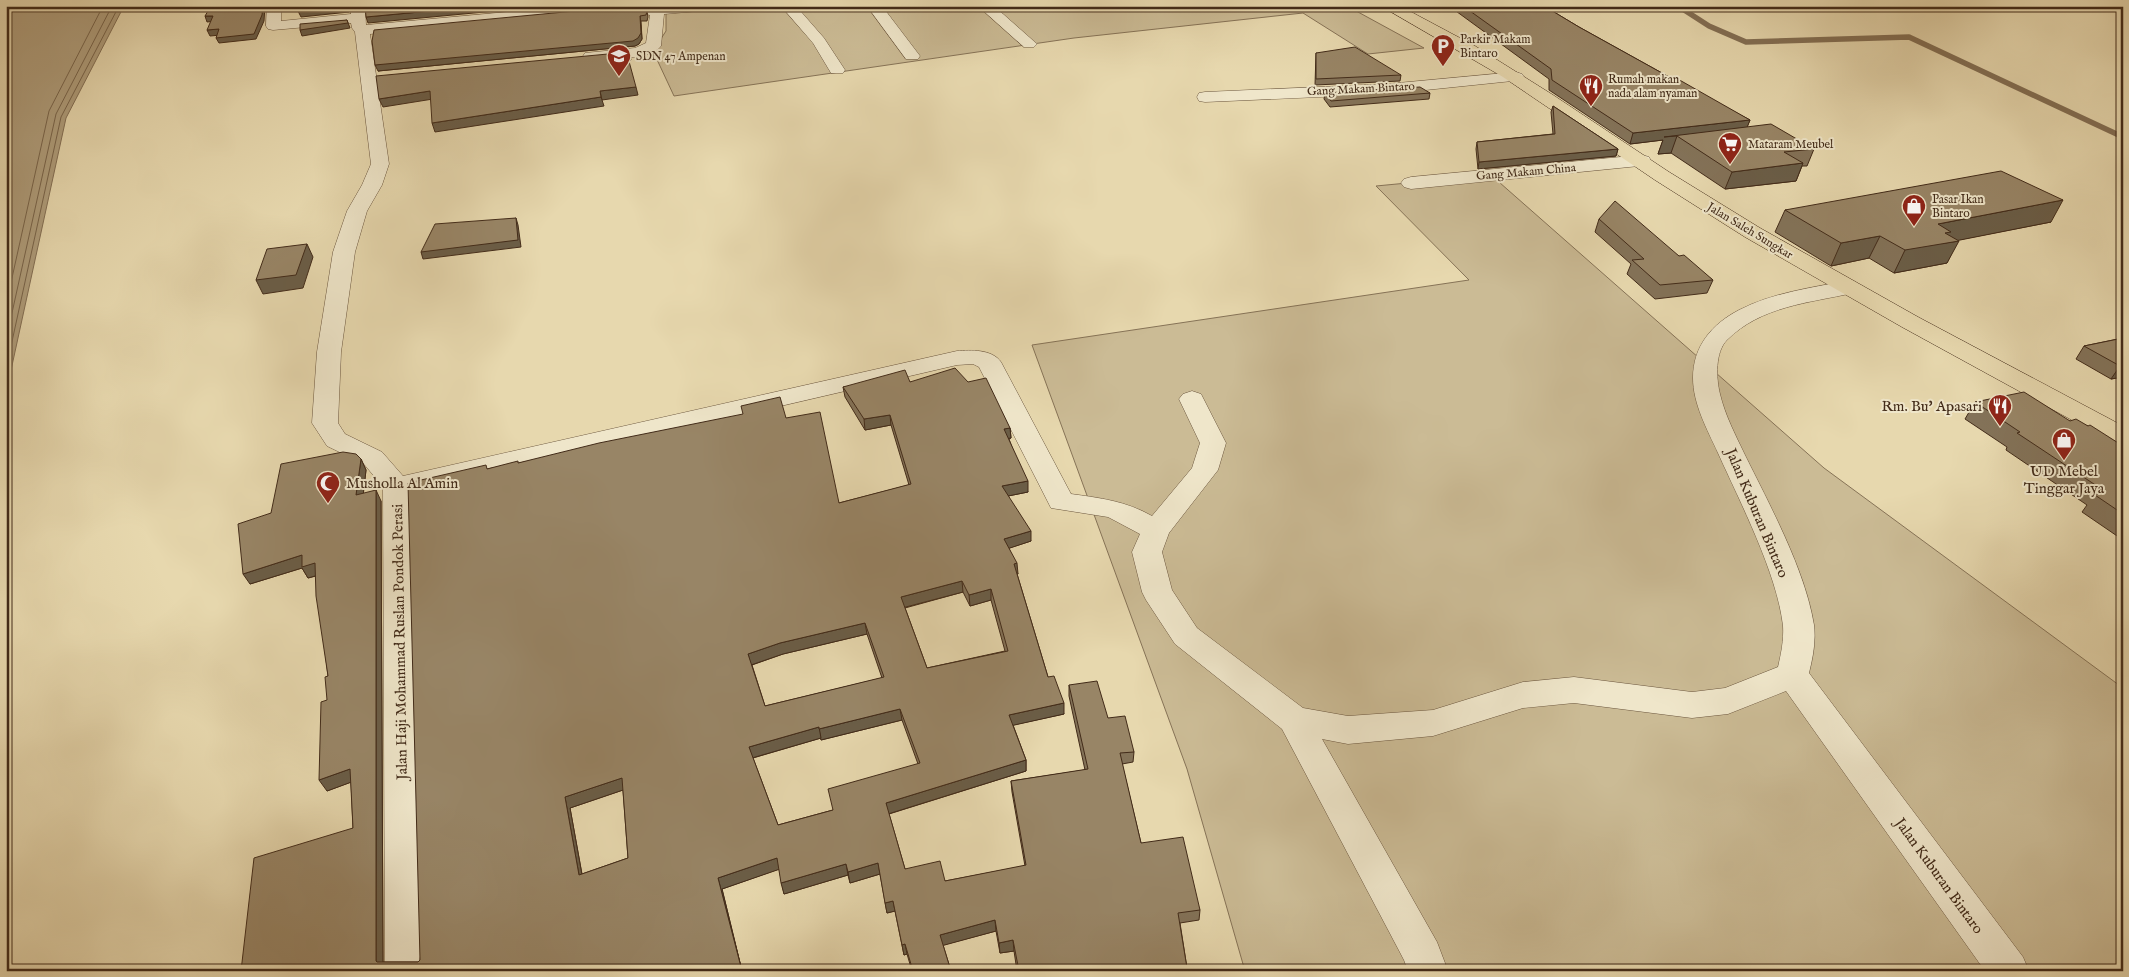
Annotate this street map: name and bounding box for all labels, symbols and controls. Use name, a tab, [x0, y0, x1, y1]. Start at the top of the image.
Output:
place label: Parkir Makam Bintaro	[1460, 32, 1530, 61]
parking icon: Parkir Makam Bintaro	[1430, 33, 1456, 67]
school or university icon: SDN 47 Ampenan	[606, 43, 632, 77]
place label: SDN 47 Ampenan	[636, 49, 726, 65]
place label: Rumah makan nada alam nyaman	[1608, 72, 1698, 101]
restaurant icon: Rumah makan nada alam nyaman	[1578, 73, 1604, 107]
street label: Gang Makam Bintaro	[1307, 79, 1416, 99]
supermarket icon: Mataram Meubel	[1717, 131, 1743, 165]
place label: Mataram Meubel	[1748, 137, 1834, 152]
street label: Gang Makam China	[1476, 160, 1577, 184]
place label: Pasar Ikan Bintaro	[1932, 192, 1984, 221]
shop icon: Pasar Ikan Bintaro	[1901, 193, 1927, 227]
street label: Jalan Saleh Sungkar	[1702, 198, 1796, 264]
restaurant icon: Rm. Bu' Apasari	[1987, 393, 2013, 427]
place label: Rm. Bu' Apasari	[1881, 397, 1982, 416]
shop icon: UD Mebel Tinggar Jaya	[2051, 427, 2077, 461]
street label: Jalan Kuburan Bintaro	[1720, 444, 1793, 581]
place label: UD Mebel Tinggar Jaya	[2024, 462, 2105, 498]
mosque icon: Musholla Al Amin	[315, 470, 341, 504]
place label: Musholla Al Amin	[346, 474, 458, 493]
street label: Jalan Haji Mohammad Ruslan Pondok Perasi	[388, 504, 412, 782]
street label: Jalan Kuburan Bintaro	[1889, 813, 1987, 938]

